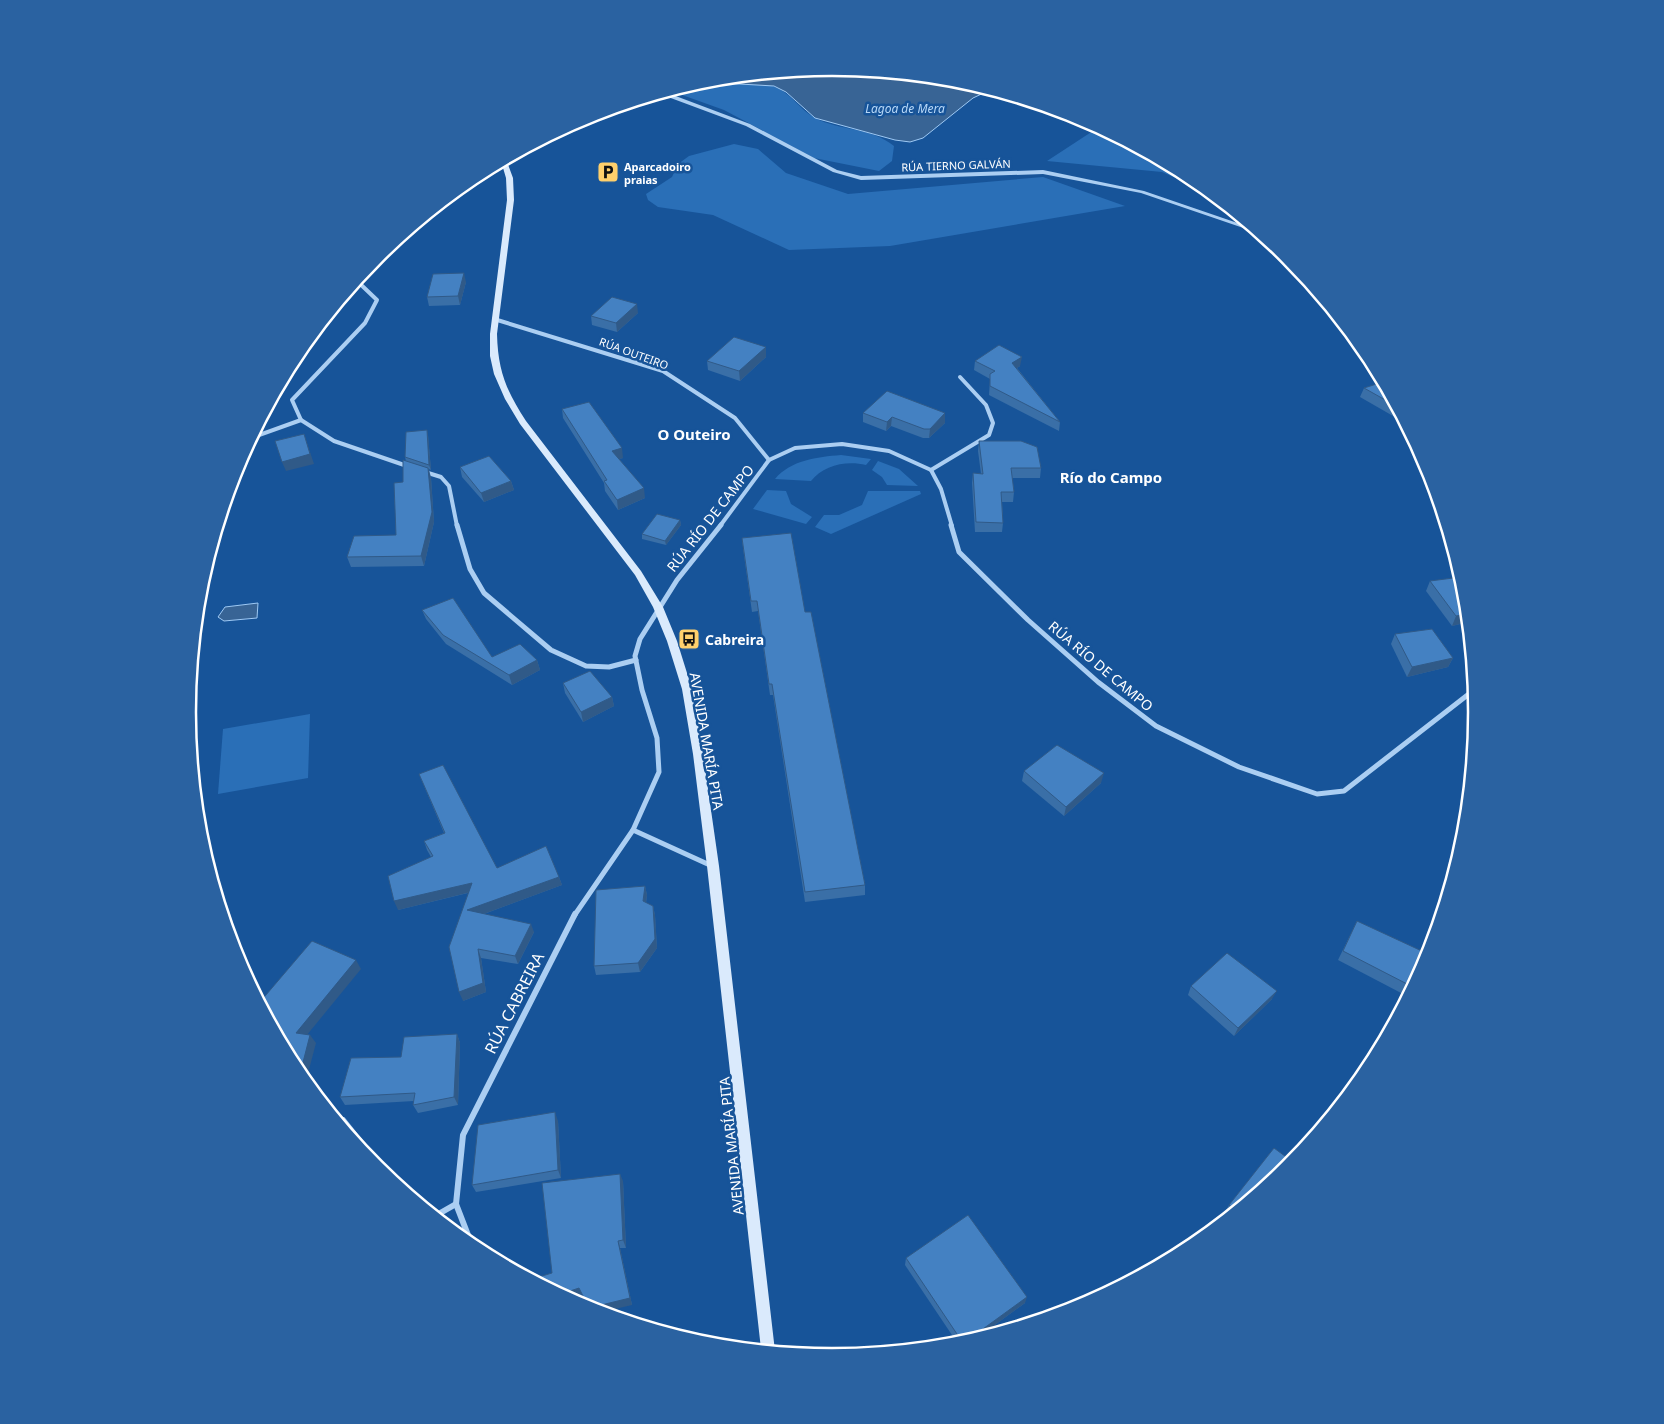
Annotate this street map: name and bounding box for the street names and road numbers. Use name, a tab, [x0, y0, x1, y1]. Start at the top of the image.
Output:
street label: RÚA TIERNO GALVÁN	[901, 156, 1011, 174]
street label: RÚA OUTEIRO	[597, 334, 671, 372]
street label: RÚA RÍO DE CAMPO	[662, 461, 758, 575]
street label: RÚA RÍO DE CAMPO	[1045, 617, 1157, 715]
street label: AVENIDA MARÍA PITA	[686, 671, 728, 811]
street label: RÚA CABREIRA	[479, 948, 549, 1057]
street label: AVENIDA MARÍA PITA	[714, 1076, 748, 1216]

